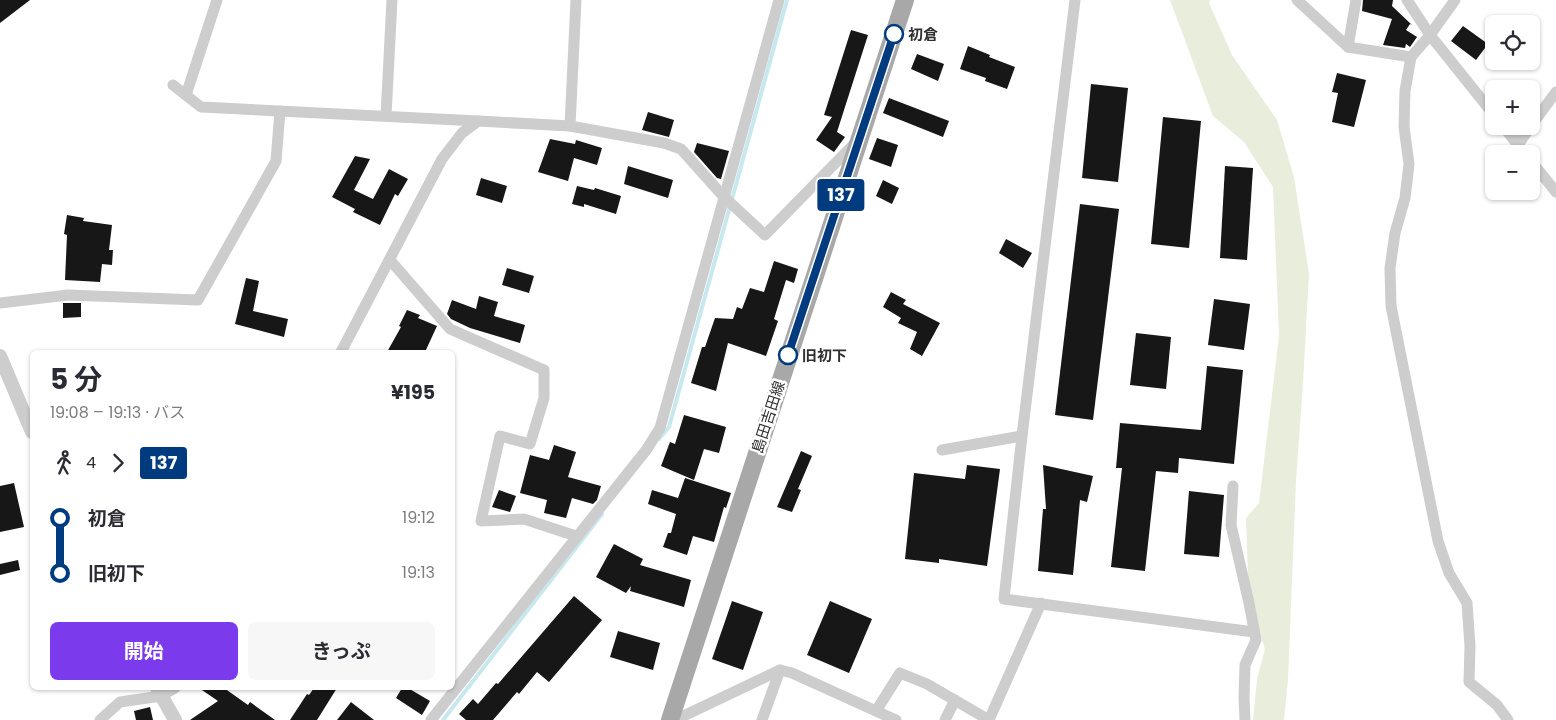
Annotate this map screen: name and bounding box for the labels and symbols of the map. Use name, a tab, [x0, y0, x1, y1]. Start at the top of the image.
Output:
marker: 初倉	[884, 24, 904, 44]
place label: 初倉	[908, 24, 938, 45]
line badge: 137	[812, 179, 870, 211]
marker: 旧初下	[778, 345, 798, 365]
place label: 旧初下	[802, 345, 847, 366]
street label: 島田吉田線	[746, 378, 790, 456]

